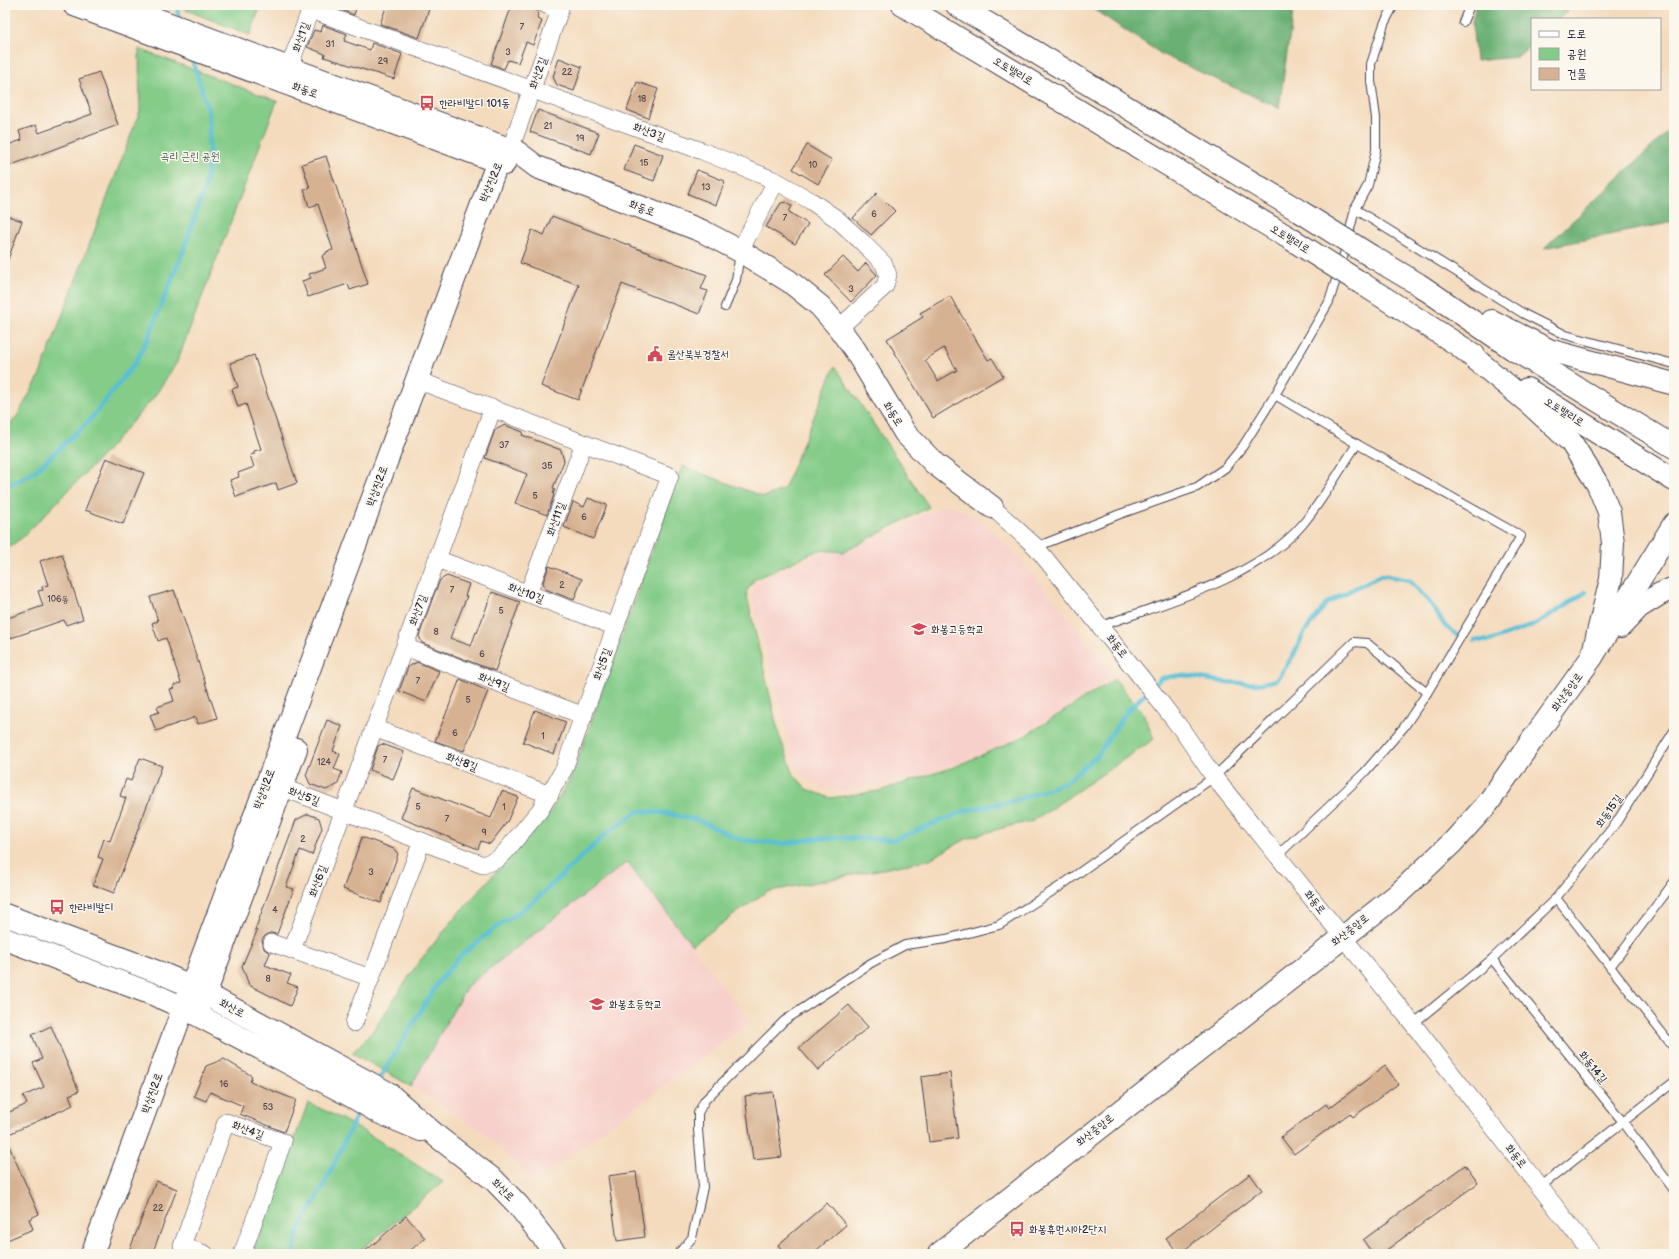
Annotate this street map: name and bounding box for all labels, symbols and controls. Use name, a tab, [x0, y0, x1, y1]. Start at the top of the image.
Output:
legend	[1531, 18, 1661, 90]
street label: 화산1길	[290, 20, 312, 54]
house number: 7	[520, 22, 525, 33]
text: 도로	[1567, 27, 1586, 42]
house number: 31	[325, 39, 335, 50]
house number: 3	[505, 47, 511, 58]
text: 공원	[1567, 47, 1586, 62]
street label: 오토밸리로	[991, 54, 1035, 88]
street label: 화산2길	[526, 55, 550, 91]
house number: 29	[378, 56, 388, 67]
house number: 22	[562, 67, 573, 78]
text: 건물	[1567, 67, 1587, 82]
street label: 화동로	[290, 79, 320, 101]
bus stop icon: 한라비발디 101동	[418, 94, 436, 112]
house number: 18	[638, 94, 646, 105]
place label: 한라비발디 101동	[439, 97, 510, 110]
street label: 화산3길	[631, 120, 667, 144]
house number: 21	[544, 121, 552, 132]
house number: 19	[576, 133, 584, 144]
park label: 곡리 근린 공원	[160, 150, 220, 163]
house number: 15	[640, 158, 648, 169]
street label: 박상진2로	[477, 160, 505, 204]
house number: 10	[809, 160, 817, 171]
house number: 13	[701, 182, 711, 193]
street label: 화동로	[627, 197, 657, 219]
house number: 6	[871, 209, 877, 220]
house number: 7	[783, 213, 788, 224]
street label: 오토밸리로	[1268, 222, 1312, 256]
house number: 3	[848, 284, 854, 295]
public building icon: 울산북부경찰서	[646, 345, 664, 363]
place label: 울산북부경찰서	[667, 348, 729, 361]
street label: 오토밸리로	[1542, 395, 1586, 429]
street label: 화동로	[880, 399, 906, 429]
house number: 37	[499, 440, 510, 451]
house number: 35	[542, 461, 552, 472]
street label: 박상진2로	[364, 464, 390, 508]
house number: 5	[532, 491, 538, 502]
street label: 화산11길	[544, 500, 568, 538]
house number: 6	[581, 512, 587, 523]
street label: 화산10길	[506, 580, 546, 606]
house number: 2	[559, 580, 565, 591]
house number: 7	[450, 585, 455, 596]
street label: 화산7길	[406, 593, 430, 627]
house number: 106동	[47, 594, 69, 605]
house number: 5	[498, 606, 504, 617]
school or university icon: 화봉고등학교	[910, 620, 928, 638]
place label: 화봉고등학교	[931, 623, 984, 636]
house number: 8	[433, 627, 439, 638]
street label: 화동로	[1104, 632, 1130, 661]
street label: 화산5길	[590, 646, 614, 682]
house number: 6	[479, 649, 485, 660]
street label: 화산9길	[476, 670, 512, 694]
street label: 화산중앙로	[1549, 670, 1585, 714]
house number: 7	[416, 676, 421, 687]
house number: 5	[465, 695, 471, 706]
house number: 6	[452, 728, 458, 739]
house number: 1	[541, 731, 545, 742]
street label: 화산8길	[444, 750, 480, 774]
house number: 7	[383, 755, 388, 766]
house number: 124	[317, 757, 332, 768]
street label: 박상진2로	[250, 767, 278, 811]
street label: 화산5길	[286, 784, 322, 808]
street label: 화동15길	[1593, 792, 1625, 830]
house number: 5	[415, 802, 421, 813]
house number: 1	[502, 802, 506, 813]
house number: 7	[445, 814, 450, 825]
house number: 9	[481, 827, 487, 838]
house number: 2	[300, 834, 306, 845]
street label: 화산6길	[306, 863, 330, 899]
house number: 3	[368, 867, 374, 878]
street label: 화동로	[1302, 888, 1328, 917]
bus stop icon: 한라비발디	[48, 898, 66, 916]
place label: 한라비발디	[69, 901, 113, 914]
house number: 4	[272, 905, 278, 916]
street label: 화산중앙로	[1329, 911, 1372, 949]
house number: 8	[265, 974, 271, 985]
school or university icon: 화봉초등학교	[588, 995, 606, 1013]
street label: 화산로	[217, 996, 247, 1020]
place label: 화봉초등학교	[609, 998, 662, 1011]
street label: 화동14길	[1576, 1048, 1610, 1086]
street label: 박상진2로	[139, 1071, 165, 1115]
house number: 16	[220, 1079, 229, 1090]
house number: 53	[263, 1102, 274, 1113]
street label: 화산중앙로	[1074, 1111, 1117, 1149]
street label: 화산4길	[230, 1118, 266, 1142]
street label: 화동로	[1503, 1142, 1529, 1171]
street label: 화산로	[489, 1176, 517, 1204]
house number: 22	[153, 1203, 164, 1214]
bus stop icon: 화봉휴먼시아2단지	[1008, 1220, 1026, 1238]
place label: 화봉휴먼시아2단지	[1029, 1223, 1106, 1236]

